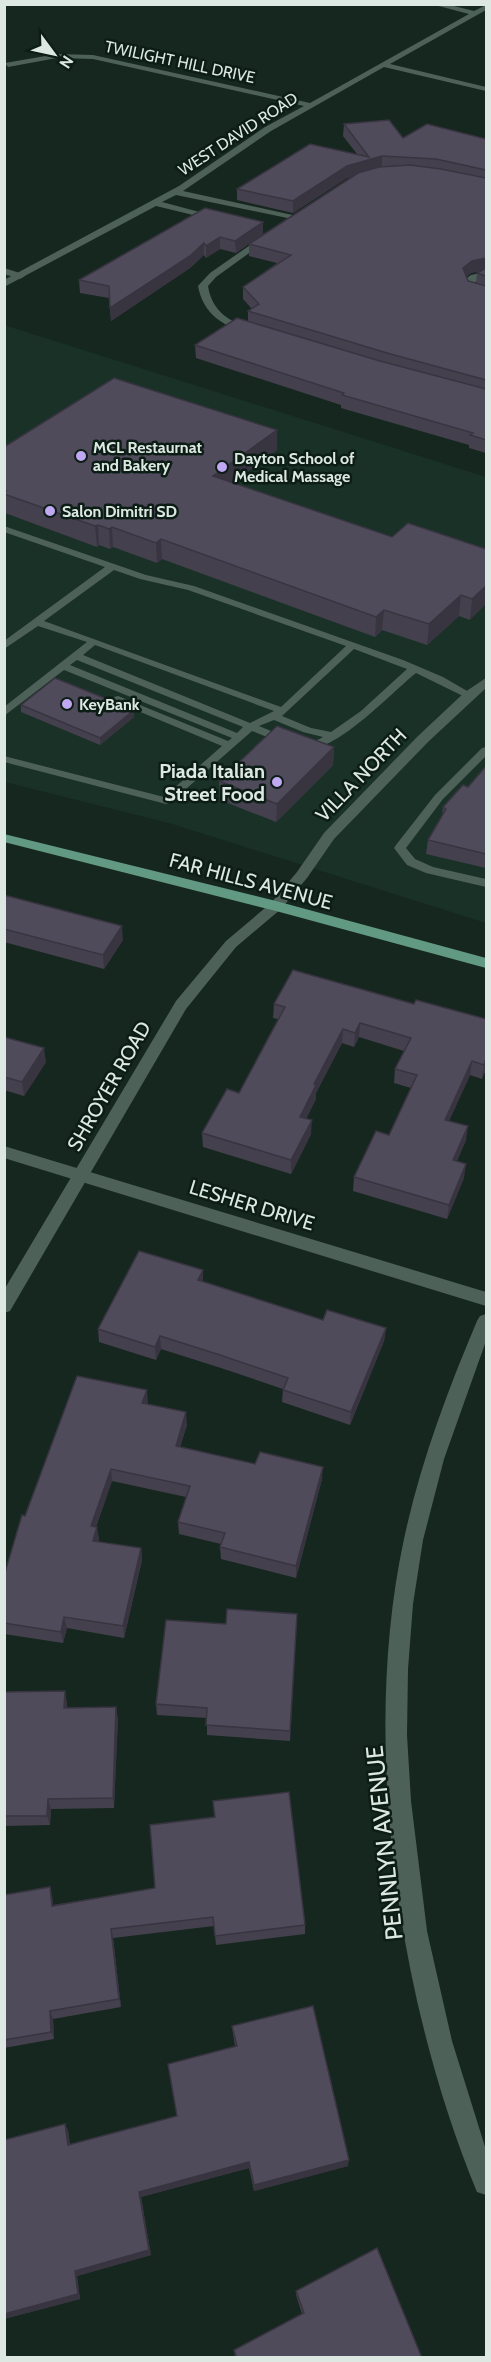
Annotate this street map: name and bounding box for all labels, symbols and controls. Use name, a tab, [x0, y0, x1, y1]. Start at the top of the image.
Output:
north arrow	[24, 24, 84, 84]
street label: TWILIGHT HILL DRIVE	[103, 37, 257, 87]
text: N	[55, 52, 77, 72]
street label: WEST DAVID ROAD	[175, 88, 301, 180]
place label: MCL Restaurnat and Bakery	[93, 438, 202, 475]
marker: MCL Restaurnat and Bakery	[74, 449, 88, 463]
place label: Dayton School of Medical Massage	[234, 449, 355, 486]
marker: Dayton School of Medical Massage	[215, 460, 229, 474]
place label: Salon Dimitri SD	[62, 502, 177, 521]
marker: Salon Dimitri SD	[43, 504, 57, 518]
place label: KeyBank	[79, 695, 140, 714]
marker: KeyBank	[60, 697, 74, 711]
street label: VILLA NORTH	[311, 723, 411, 827]
place label: Piada Italian Street Food	[159, 759, 265, 806]
marker: Piada Italian Street Food	[270, 775, 284, 789]
street label: FAR HILLS AVENUE	[167, 848, 335, 914]
street label: SHROYER ROAD	[62, 1017, 156, 1155]
street label: LESHER DRIVE	[187, 1175, 317, 1235]
street label: PENNLYN AVENUE	[359, 1744, 409, 1942]

